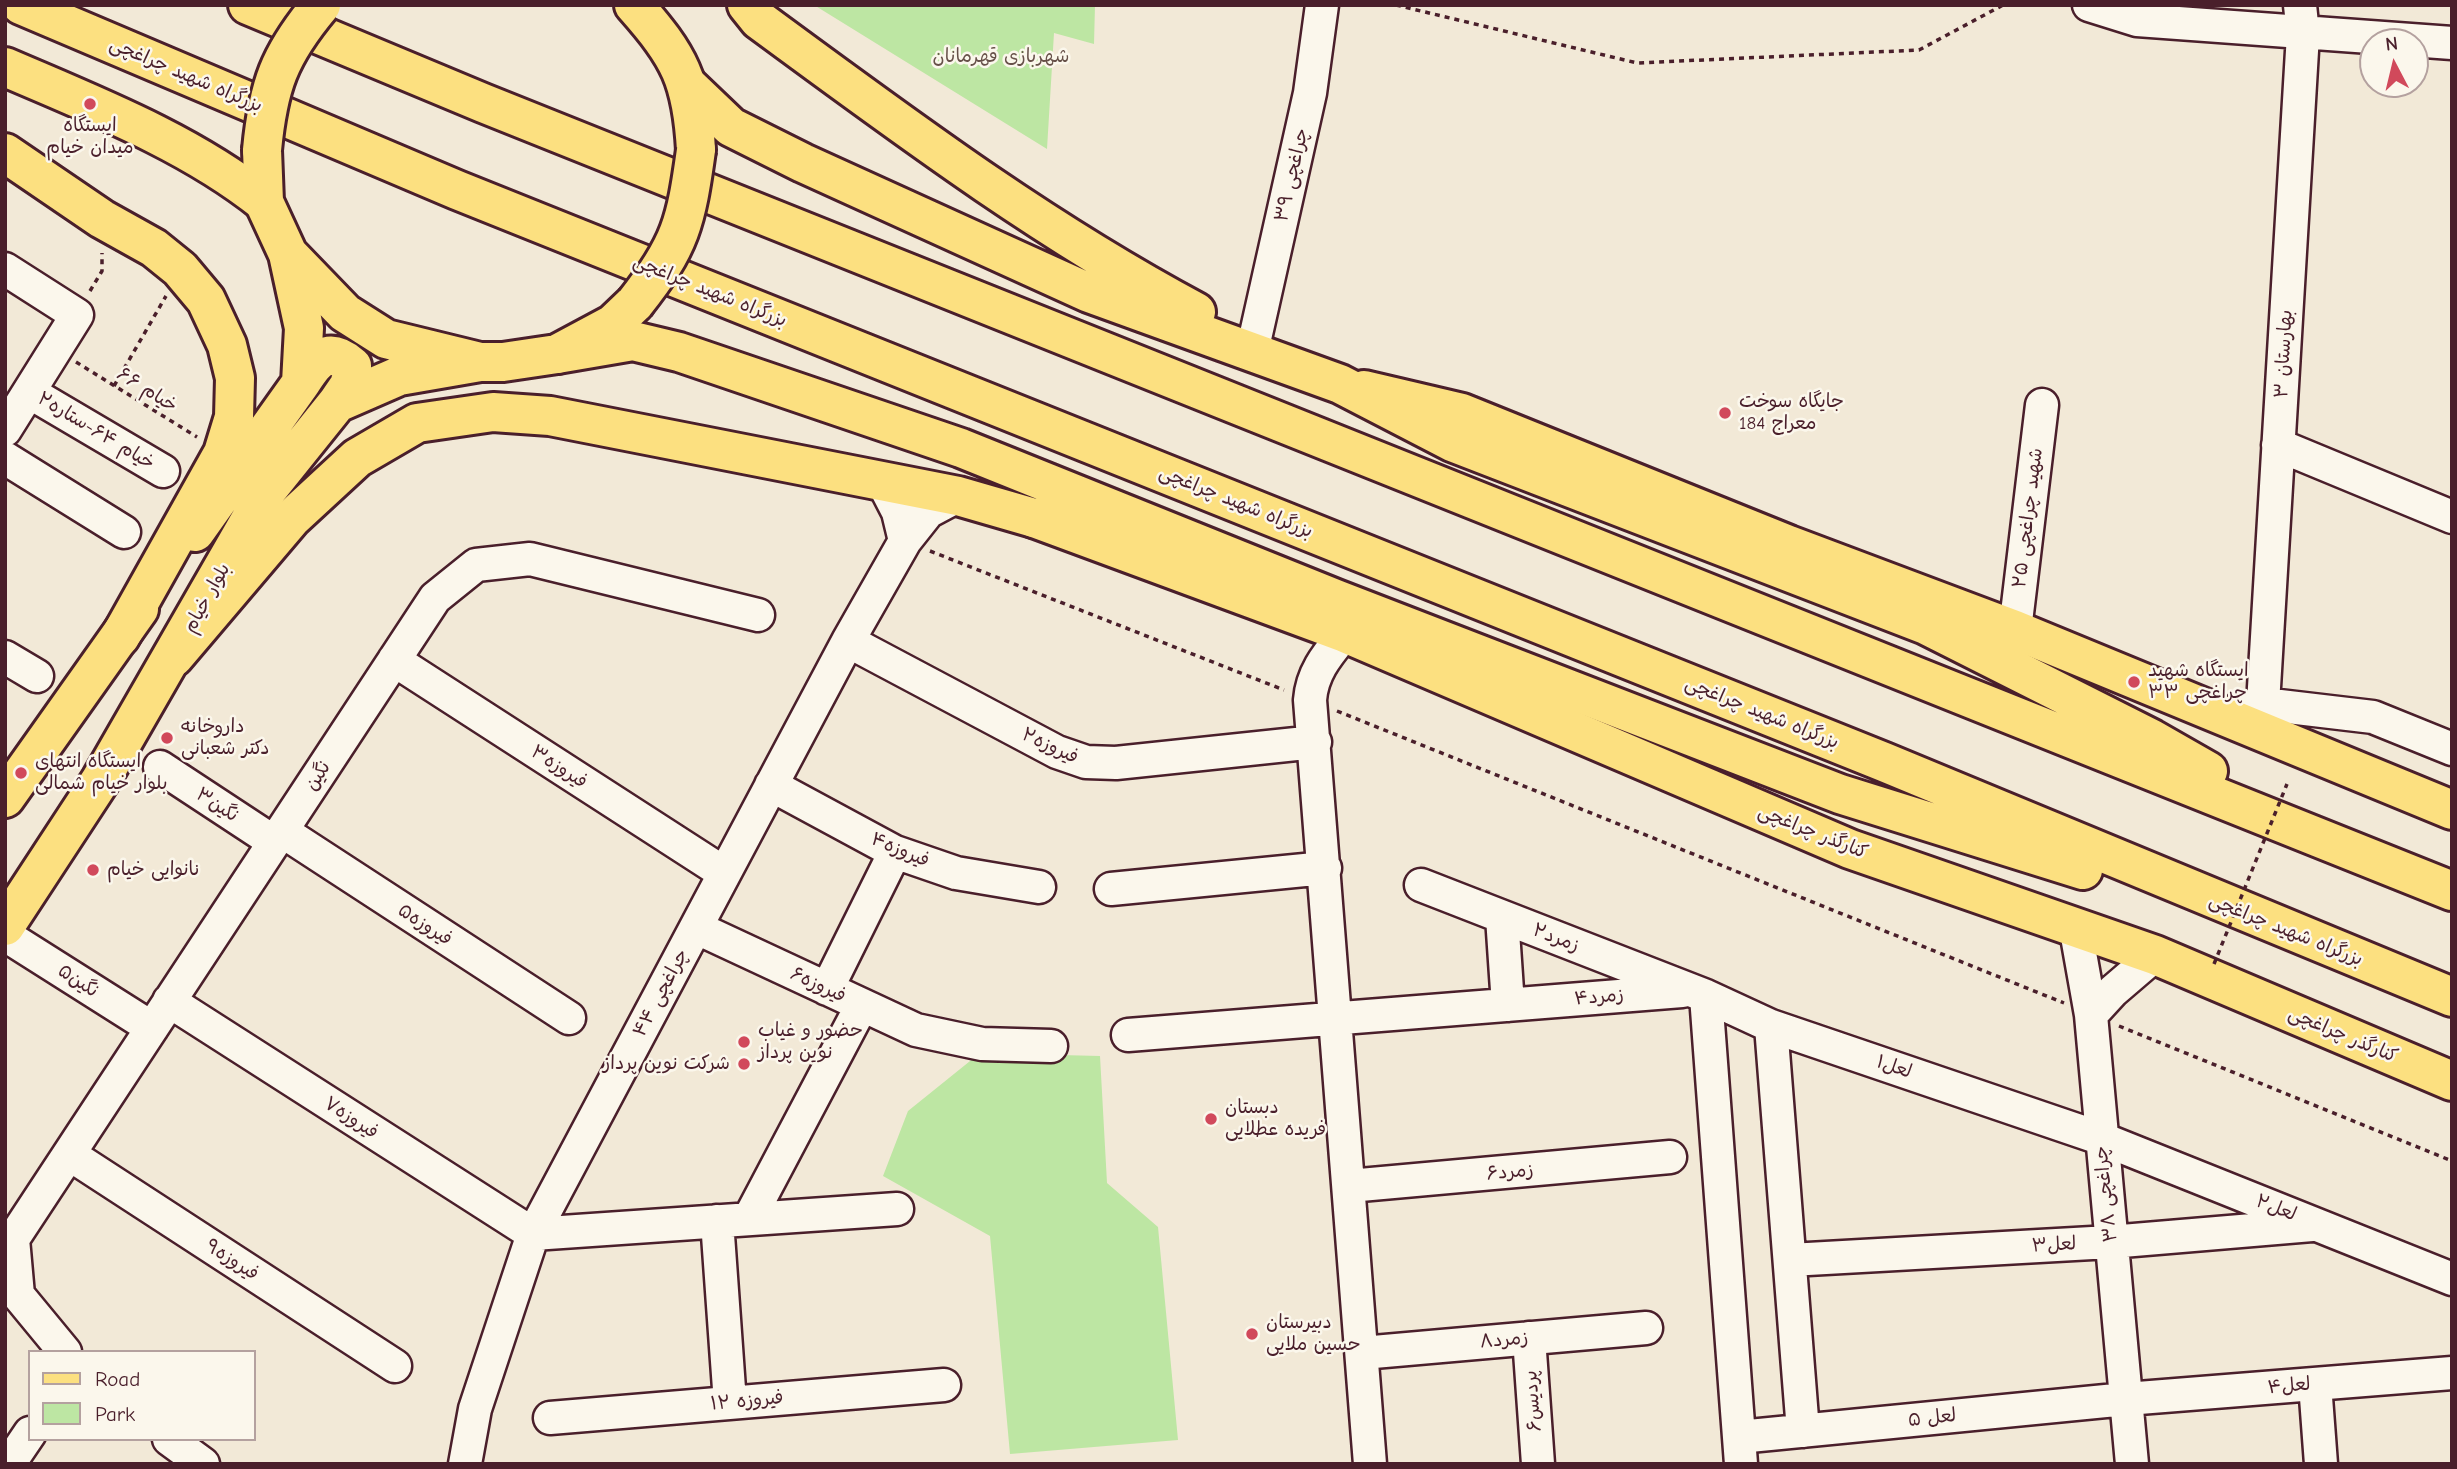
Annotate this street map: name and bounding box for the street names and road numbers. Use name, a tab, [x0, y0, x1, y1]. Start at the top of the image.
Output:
street label: بزرگراه شهید چراغچی	[106, 32, 266, 118]
street label: چراغچی ۳۹	[1270, 126, 1314, 224]
street label: بزرگراه شهید چراغچی	[630, 250, 790, 332]
street label: بهارستان ۳	[2270, 309, 2298, 399]
street label: خیام ۶۶	[113, 363, 181, 417]
street label: خیام ۶۴-ستاره۲	[33, 387, 159, 475]
street label: شهید چراغچی ٣۵	[2008, 447, 2048, 589]
street label: بزرگراه شهید چراغچی	[1156, 461, 1316, 543]
street label: بلوار خیام	[179, 559, 235, 637]
street label: بزرگراه شهید چراغچی	[1682, 672, 1842, 754]
street label: فیروزه۲	[1018, 723, 1082, 769]
street label: فیروزه۳	[527, 740, 591, 794]
street label: نگین	[300, 757, 336, 795]
street label: نگین۳	[191, 783, 243, 827]
street label: کنارگذر چراغچی	[1755, 800, 1871, 864]
street label: فیروزه۴	[867, 828, 933, 872]
street label: بزرگراه شهید چراغچی	[2206, 889, 2366, 971]
street label: فیروزه۵	[394, 899, 456, 951]
street label: زمرد۲	[1529, 919, 1583, 957]
street label: چراغچی ۴۴	[628, 945, 694, 1041]
street label: نگین۵	[53, 959, 103, 1003]
street label: فیروزه۶	[787, 962, 849, 1008]
street label: زمرد۴	[1573, 983, 1625, 1011]
street label: کنارگذر چراغچی	[2285, 1002, 2401, 1068]
street label: لعل۱	[1873, 1050, 1915, 1084]
street label: فیروزه۷	[319, 1092, 383, 1144]
street label: چراغچی ۳۸	[2090, 1145, 2122, 1243]
street label: زمرد۶	[1486, 1159, 1534, 1185]
street label: لعل۲	[2252, 1190, 2300, 1226]
street label: لعل۳	[2031, 1232, 2077, 1258]
street label: فیروزه۹	[201, 1234, 263, 1286]
street label: زمرد۸	[1479, 1327, 1529, 1353]
street label: پردیس۶	[1519, 1369, 1547, 1433]
street label: لعل۴	[2266, 1373, 2312, 1399]
street label: فیروزه ۱۲	[710, 1386, 784, 1416]
street label: لعل ۵	[1907, 1404, 1957, 1432]

